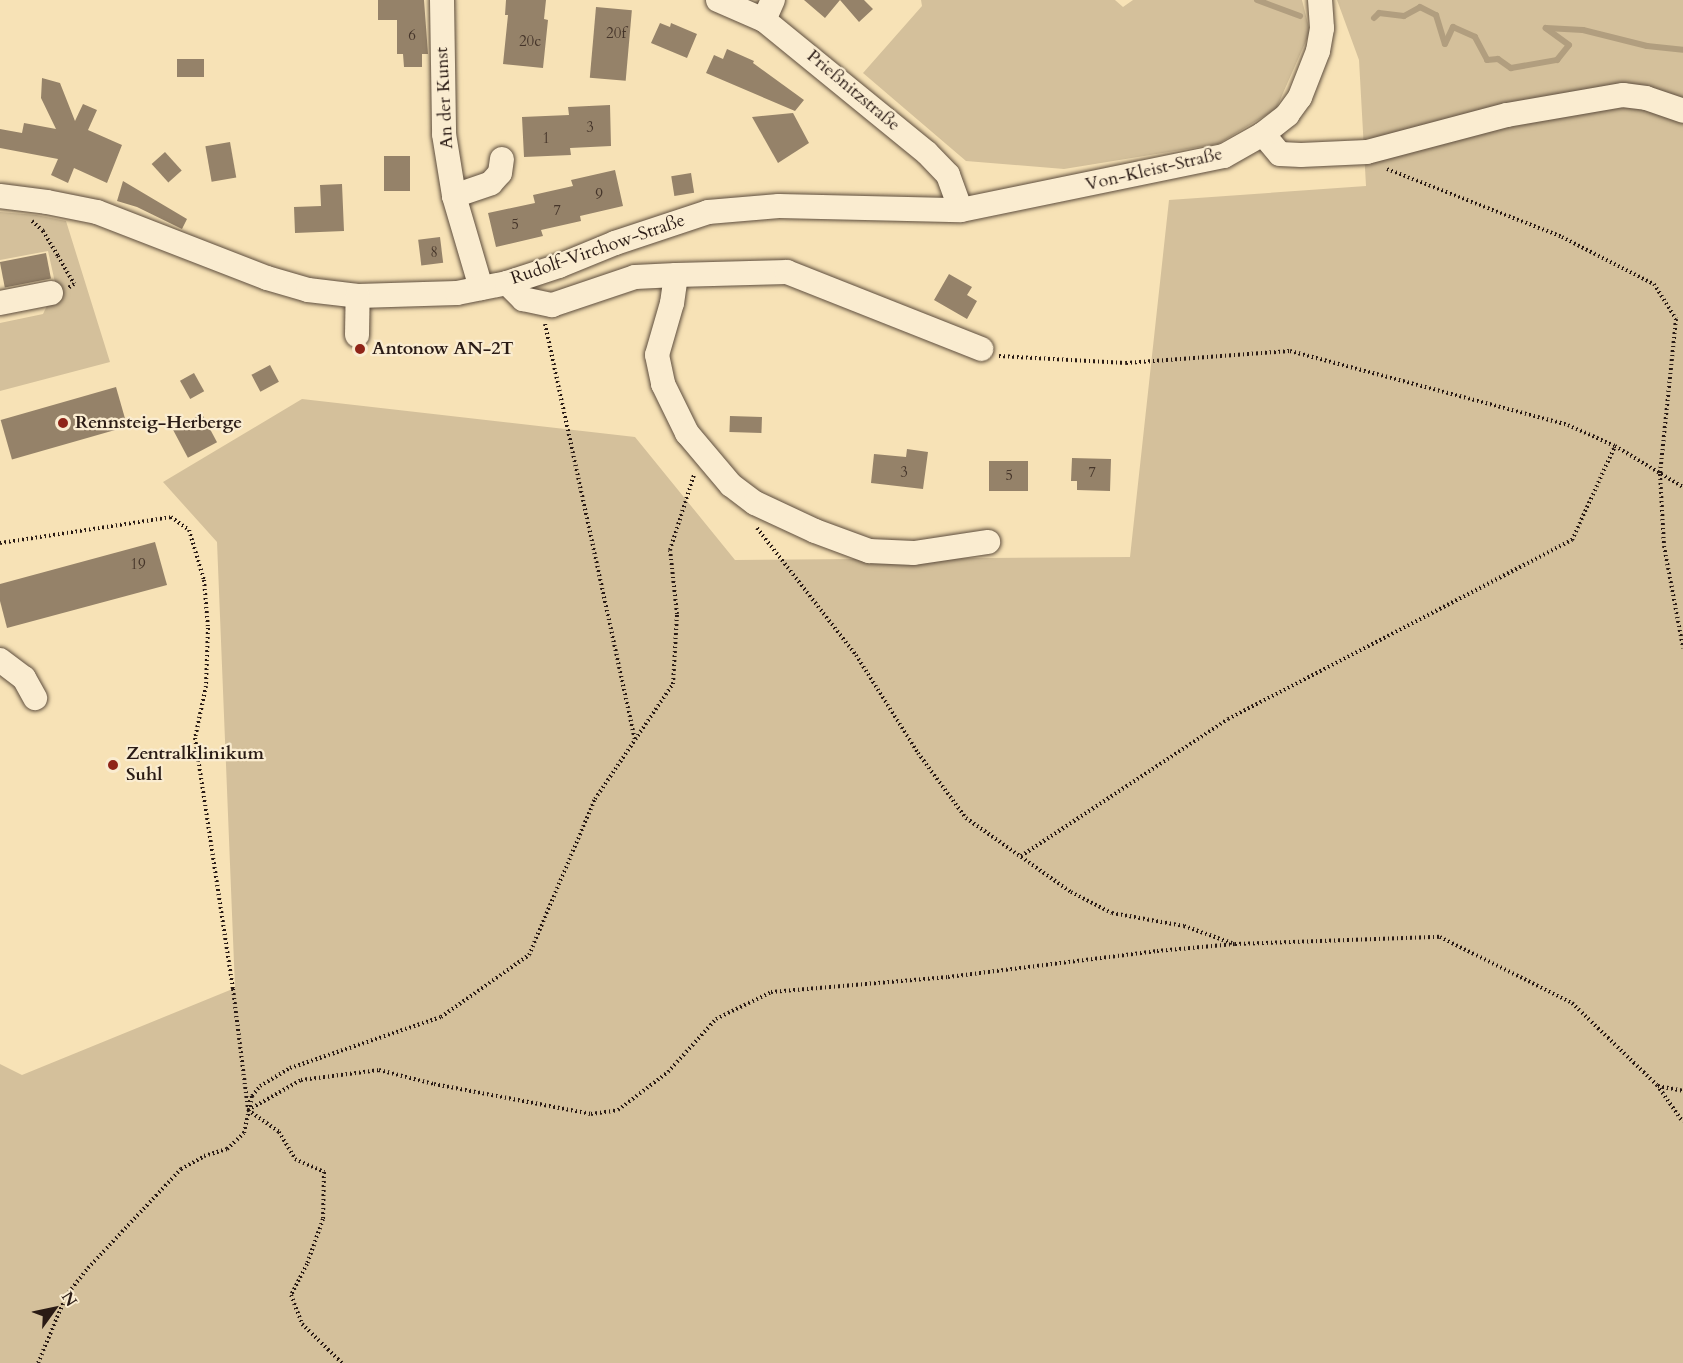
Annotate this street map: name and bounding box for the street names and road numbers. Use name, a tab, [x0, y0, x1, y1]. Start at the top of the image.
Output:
street label: An der Kunst	[432, 46, 458, 150]
street label: Prießnitzstraße	[802, 46, 904, 136]
street label: Von-Kleist-Straße	[1083, 144, 1225, 196]
street label: Rudolf-Virchow-Straße	[508, 210, 688, 290]

